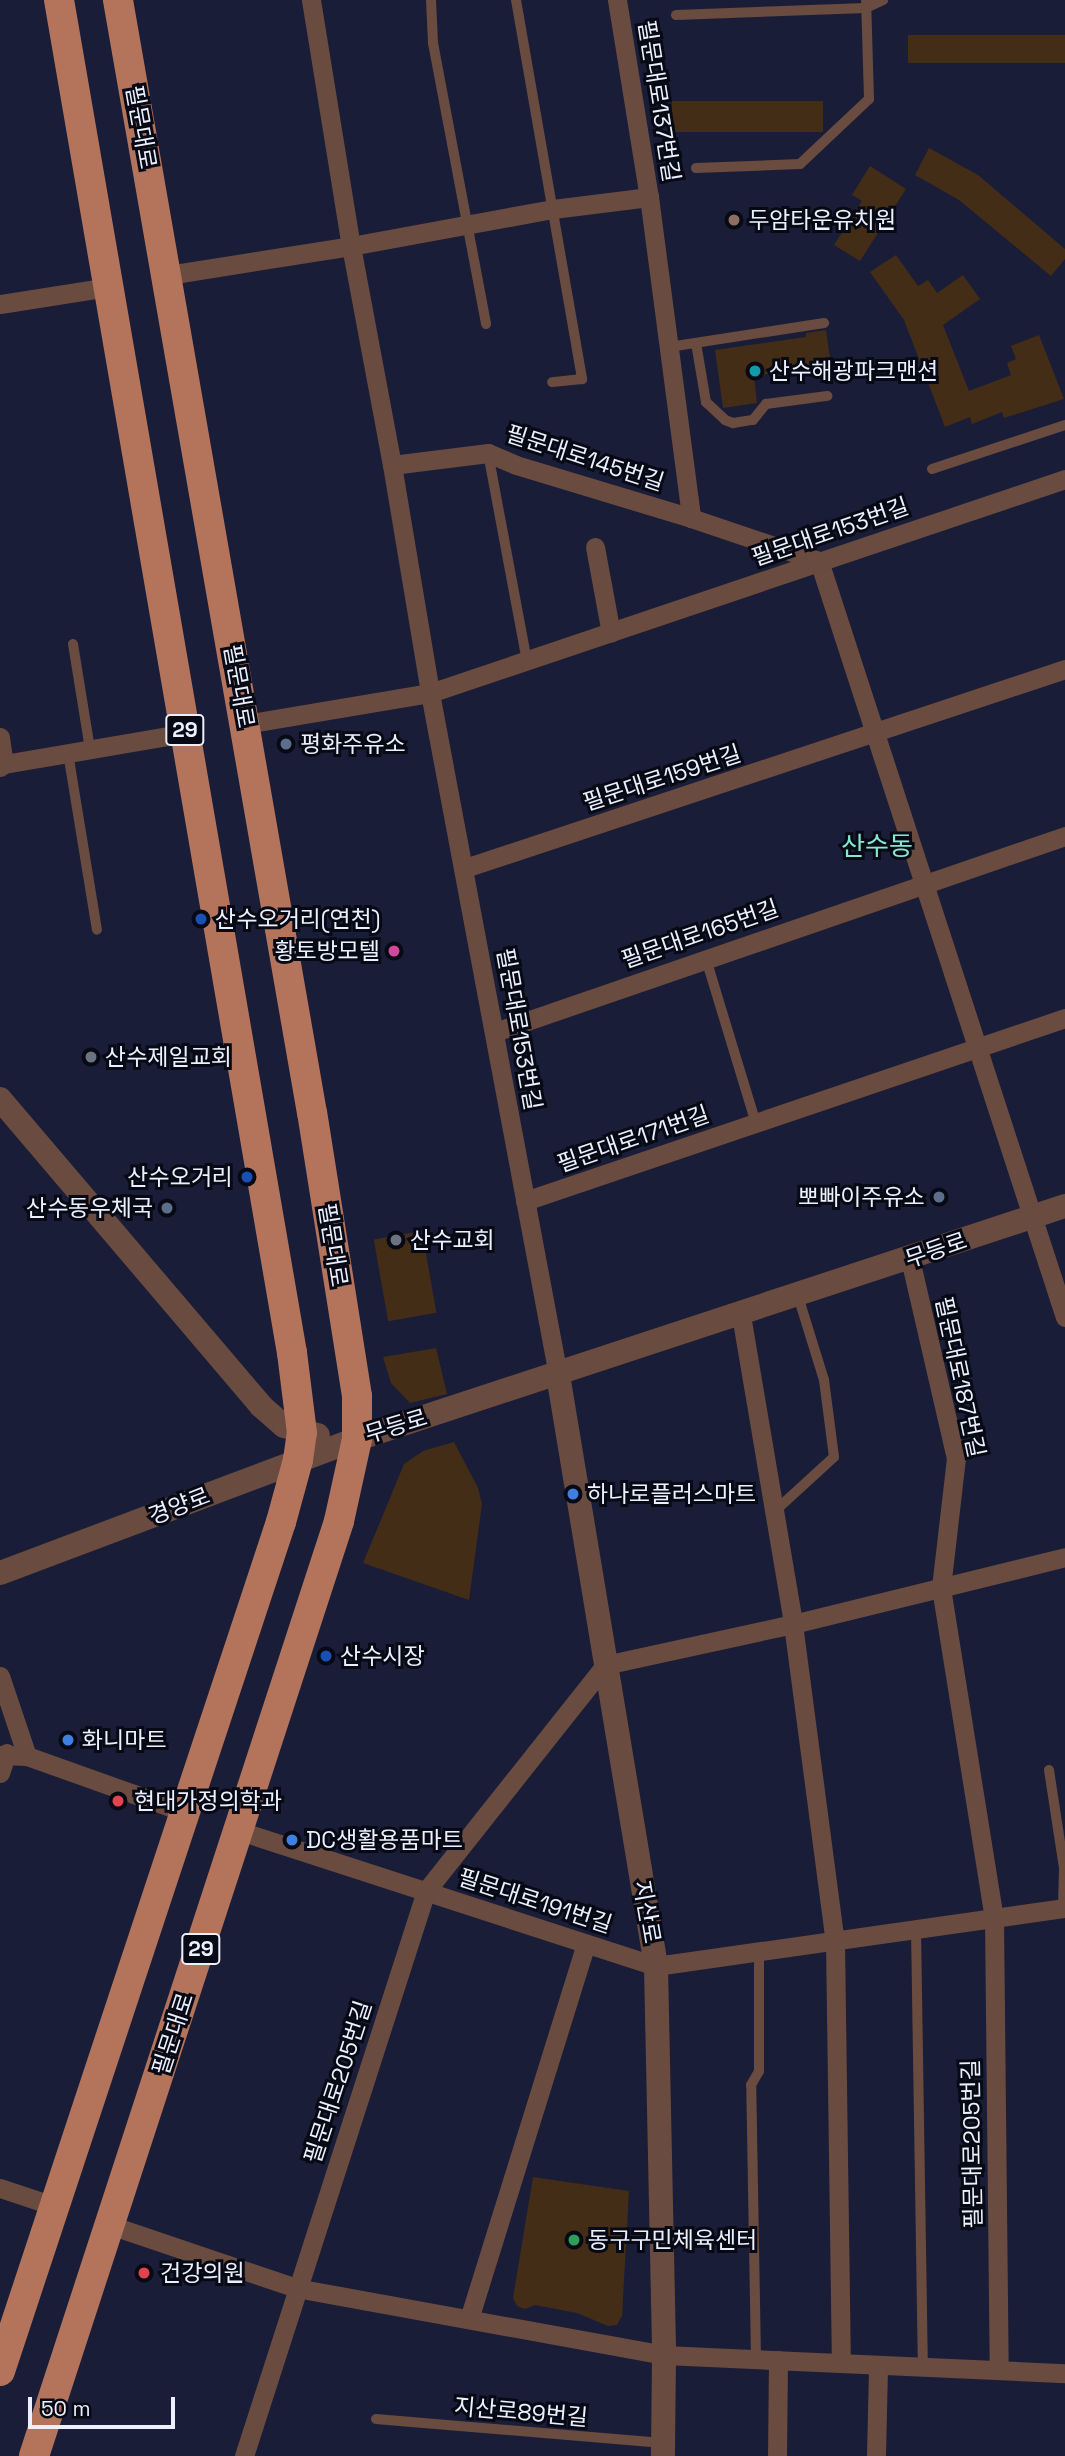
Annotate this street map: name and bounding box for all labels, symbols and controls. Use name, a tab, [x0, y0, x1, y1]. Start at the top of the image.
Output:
street label: 필문대로137번길	[633, 18, 685, 184]
street label: 필문대로	[120, 83, 162, 171]
place label: 두암타운유치원	[748, 206, 896, 234]
marker: 두암타운유치원	[726, 212, 742, 228]
place label: 산수해광파크맨션	[769, 357, 938, 385]
marker: 산수해광파크맨션	[747, 363, 763, 379]
street label: 필문대로145번길	[502, 419, 668, 497]
street label: 필문대로153번길	[748, 492, 912, 572]
street label: 필문대로	[218, 642, 260, 730]
road number: 29	[164, 712, 206, 748]
place label: 평화주유소	[300, 730, 406, 758]
marker: 평화주유소	[278, 736, 294, 752]
street label: 필문대로159번길	[580, 739, 744, 817]
district label: 산수동	[841, 831, 913, 863]
street label: 필문대로165번길	[618, 894, 782, 974]
place label: 산수오거리(연천)	[215, 905, 381, 933]
marker: 산수오거리(연천)	[193, 911, 209, 927]
place label: 황토방모텔	[274, 937, 380, 965]
marker: 황토방모텔	[386, 943, 402, 959]
street label: 필문대로153번길	[491, 946, 547, 1112]
place label: 산수제일교회	[105, 1043, 232, 1071]
marker: 산수제일교회	[83, 1049, 99, 1065]
street label: 필문대로171번길	[553, 1100, 713, 1178]
place label: 산수오거리	[127, 1163, 233, 1191]
marker: 산수오거리	[239, 1169, 255, 1185]
place label: 뽀빠이주유소	[798, 1183, 925, 1211]
marker: 뽀빠이주유소	[931, 1189, 947, 1205]
place label: 산수동우체국	[26, 1194, 153, 1222]
marker: 산수동우체국	[159, 1200, 175, 1216]
street label: 필문대로	[313, 1201, 353, 1289]
place label: 산수교회	[410, 1226, 495, 1254]
street label: 무등로	[901, 1227, 971, 1273]
marker: 산수교회	[388, 1232, 404, 1248]
street label: 필문대로187번길	[929, 1294, 991, 1460]
street label: 무등로	[362, 1404, 430, 1448]
place label: 하나로플러스마트	[587, 1480, 756, 1508]
street label: 경양로	[144, 1482, 214, 1530]
marker: 하나로플러스마트	[565, 1486, 581, 1502]
place label: 산수시장	[340, 1642, 425, 1670]
marker: 산수시장	[318, 1648, 334, 1664]
place label: 화니마트	[82, 1726, 167, 1754]
marker: 화니마트	[60, 1732, 76, 1748]
place label: 현대가정의학과	[134, 1787, 282, 1815]
marker: 현대가정의학과	[108, 1791, 128, 1811]
place label: DC생활용품마트	[306, 1826, 463, 1854]
marker: DC생활용품마트	[284, 1832, 300, 1848]
street label: 필문대로191번길	[455, 1863, 615, 1939]
street label: 지산로	[628, 1878, 666, 1946]
road number: 29	[180, 1932, 222, 1966]
street label: 필문대로	[147, 1989, 199, 2079]
street label: 필문대로205번길	[299, 1997, 377, 2167]
street label: 필문대로205번길	[957, 2059, 987, 2229]
place label: 동구구민체육센터	[588, 2226, 757, 2254]
marker: 동구구민체육센터	[566, 2232, 582, 2248]
place label: 건강의원	[160, 2259, 245, 2287]
marker: 건강의원	[134, 2263, 154, 2283]
scale bar	[32, 2382, 178, 2426]
street label: 지산로89번길	[453, 2392, 589, 2432]
text: 50 m	[41, 2395, 91, 2422]

